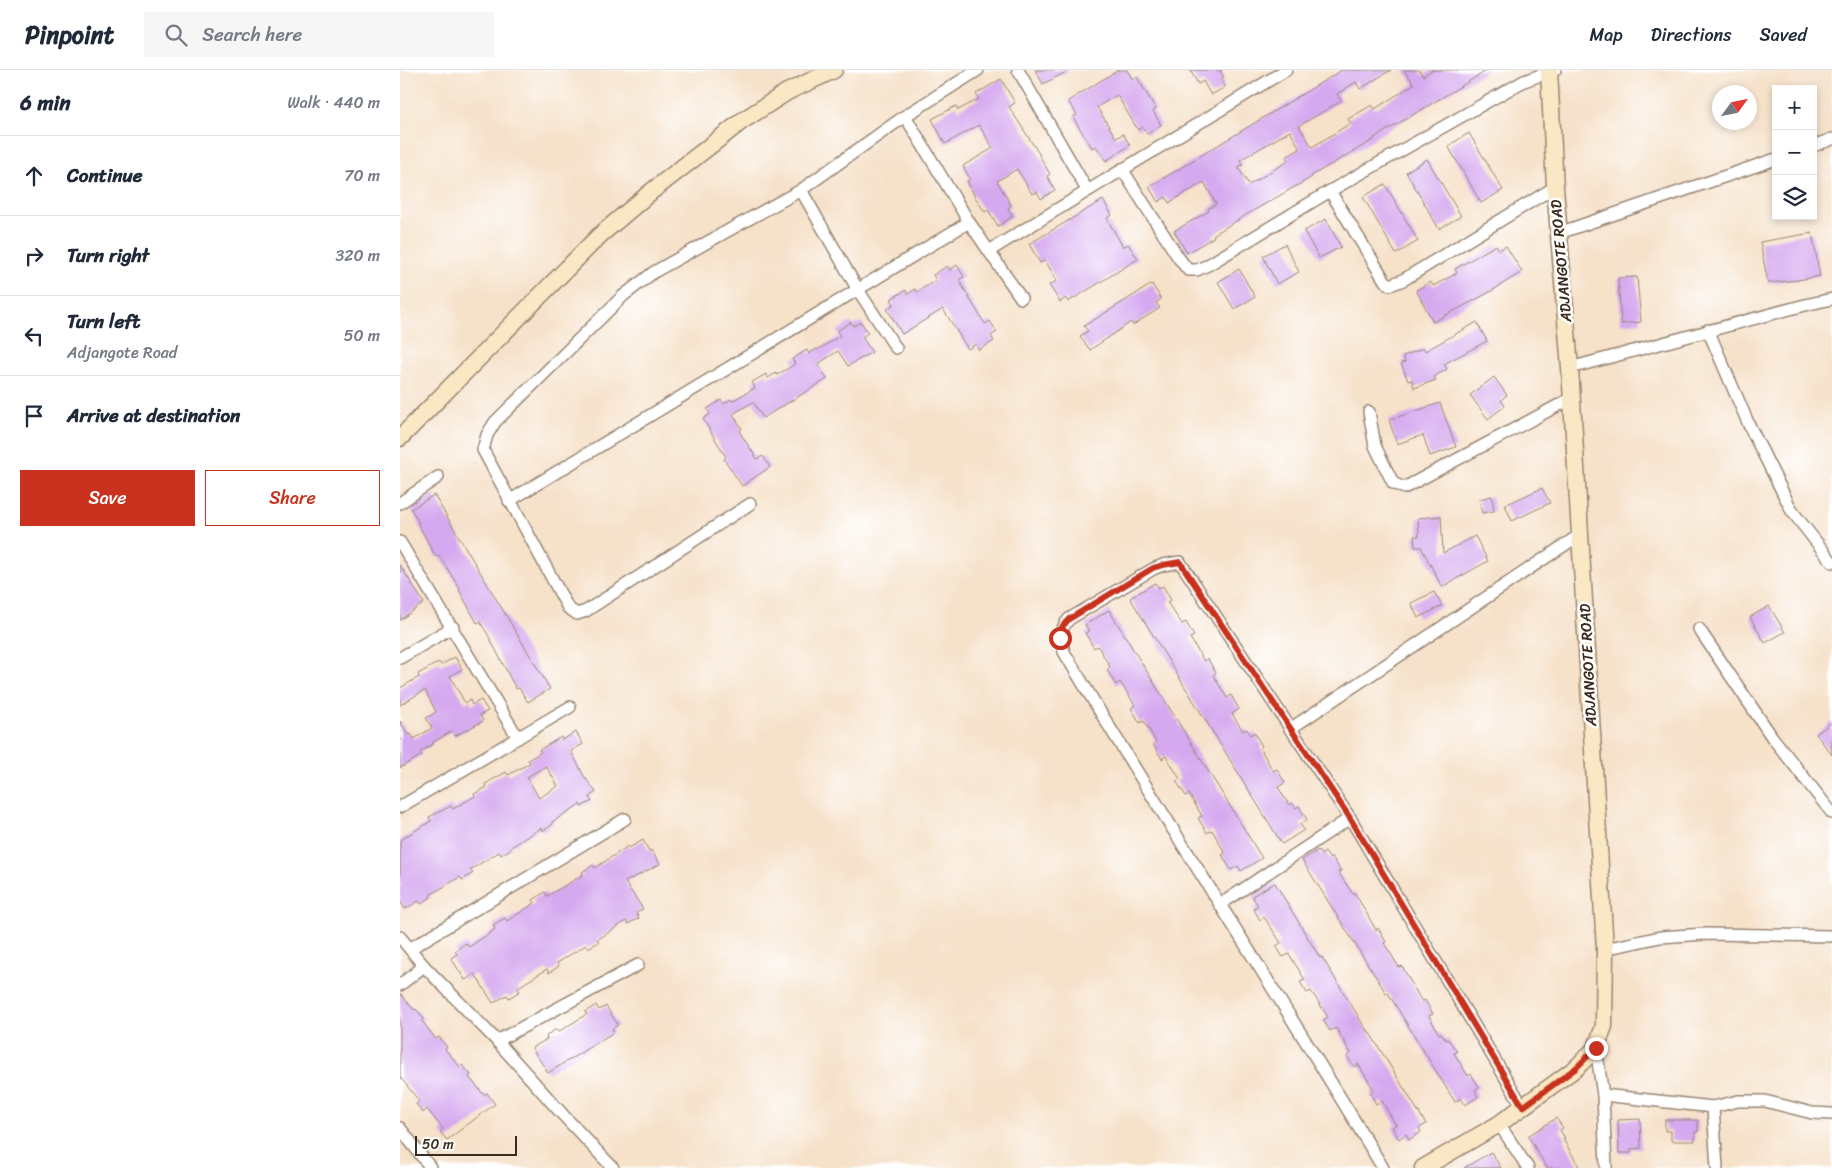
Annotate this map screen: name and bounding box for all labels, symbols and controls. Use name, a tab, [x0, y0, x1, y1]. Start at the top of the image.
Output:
search box	[144, 12, 494, 57]
text: Pinpoint	[25, 14, 114, 56]
text: Search here	[202, 18, 302, 51]
text: Map	[1590, 19, 1623, 51]
text: Directions	[1651, 19, 1732, 51]
text: Saved	[1760, 19, 1807, 51]
icon: search	[162, 21, 190, 49]
text: 6 min	[20, 84, 71, 122]
north arrow	[1712, 85, 1757, 130]
map controls	[1772, 85, 1817, 220]
button: +	[1772, 85, 1817, 130]
text: Walk · 440 m	[287, 88, 380, 117]
button: −	[1772, 130, 1817, 175]
text: Continue	[67, 159, 143, 192]
text: 70 m	[344, 161, 380, 190]
icon: ahead	[20, 162, 48, 190]
button: layers	[1772, 175, 1817, 220]
street label: ADJANGOTE ROAD	[1543, 199, 1579, 324]
text: Turn right	[67, 239, 149, 272]
text: 320 m	[335, 241, 380, 270]
icon: right	[20, 242, 48, 270]
text: Turn left	[67, 305, 140, 338]
text: 50 m	[344, 321, 380, 350]
icon: left	[20, 322, 48, 350]
text: Adjangote Road	[67, 338, 177, 367]
text: Arrive at destination	[67, 399, 240, 432]
icon: arrive	[20, 402, 48, 430]
button: Save	[20, 470, 195, 526]
button: Share	[205, 470, 380, 526]
street label: ADJANGOTE ROAD	[1572, 603, 1604, 728]
route start	[1049, 627, 1072, 650]
route end	[1585, 1037, 1608, 1060]
text: 50 m	[422, 1132, 454, 1157]
scale bar	[415, 1133, 518, 1156]

